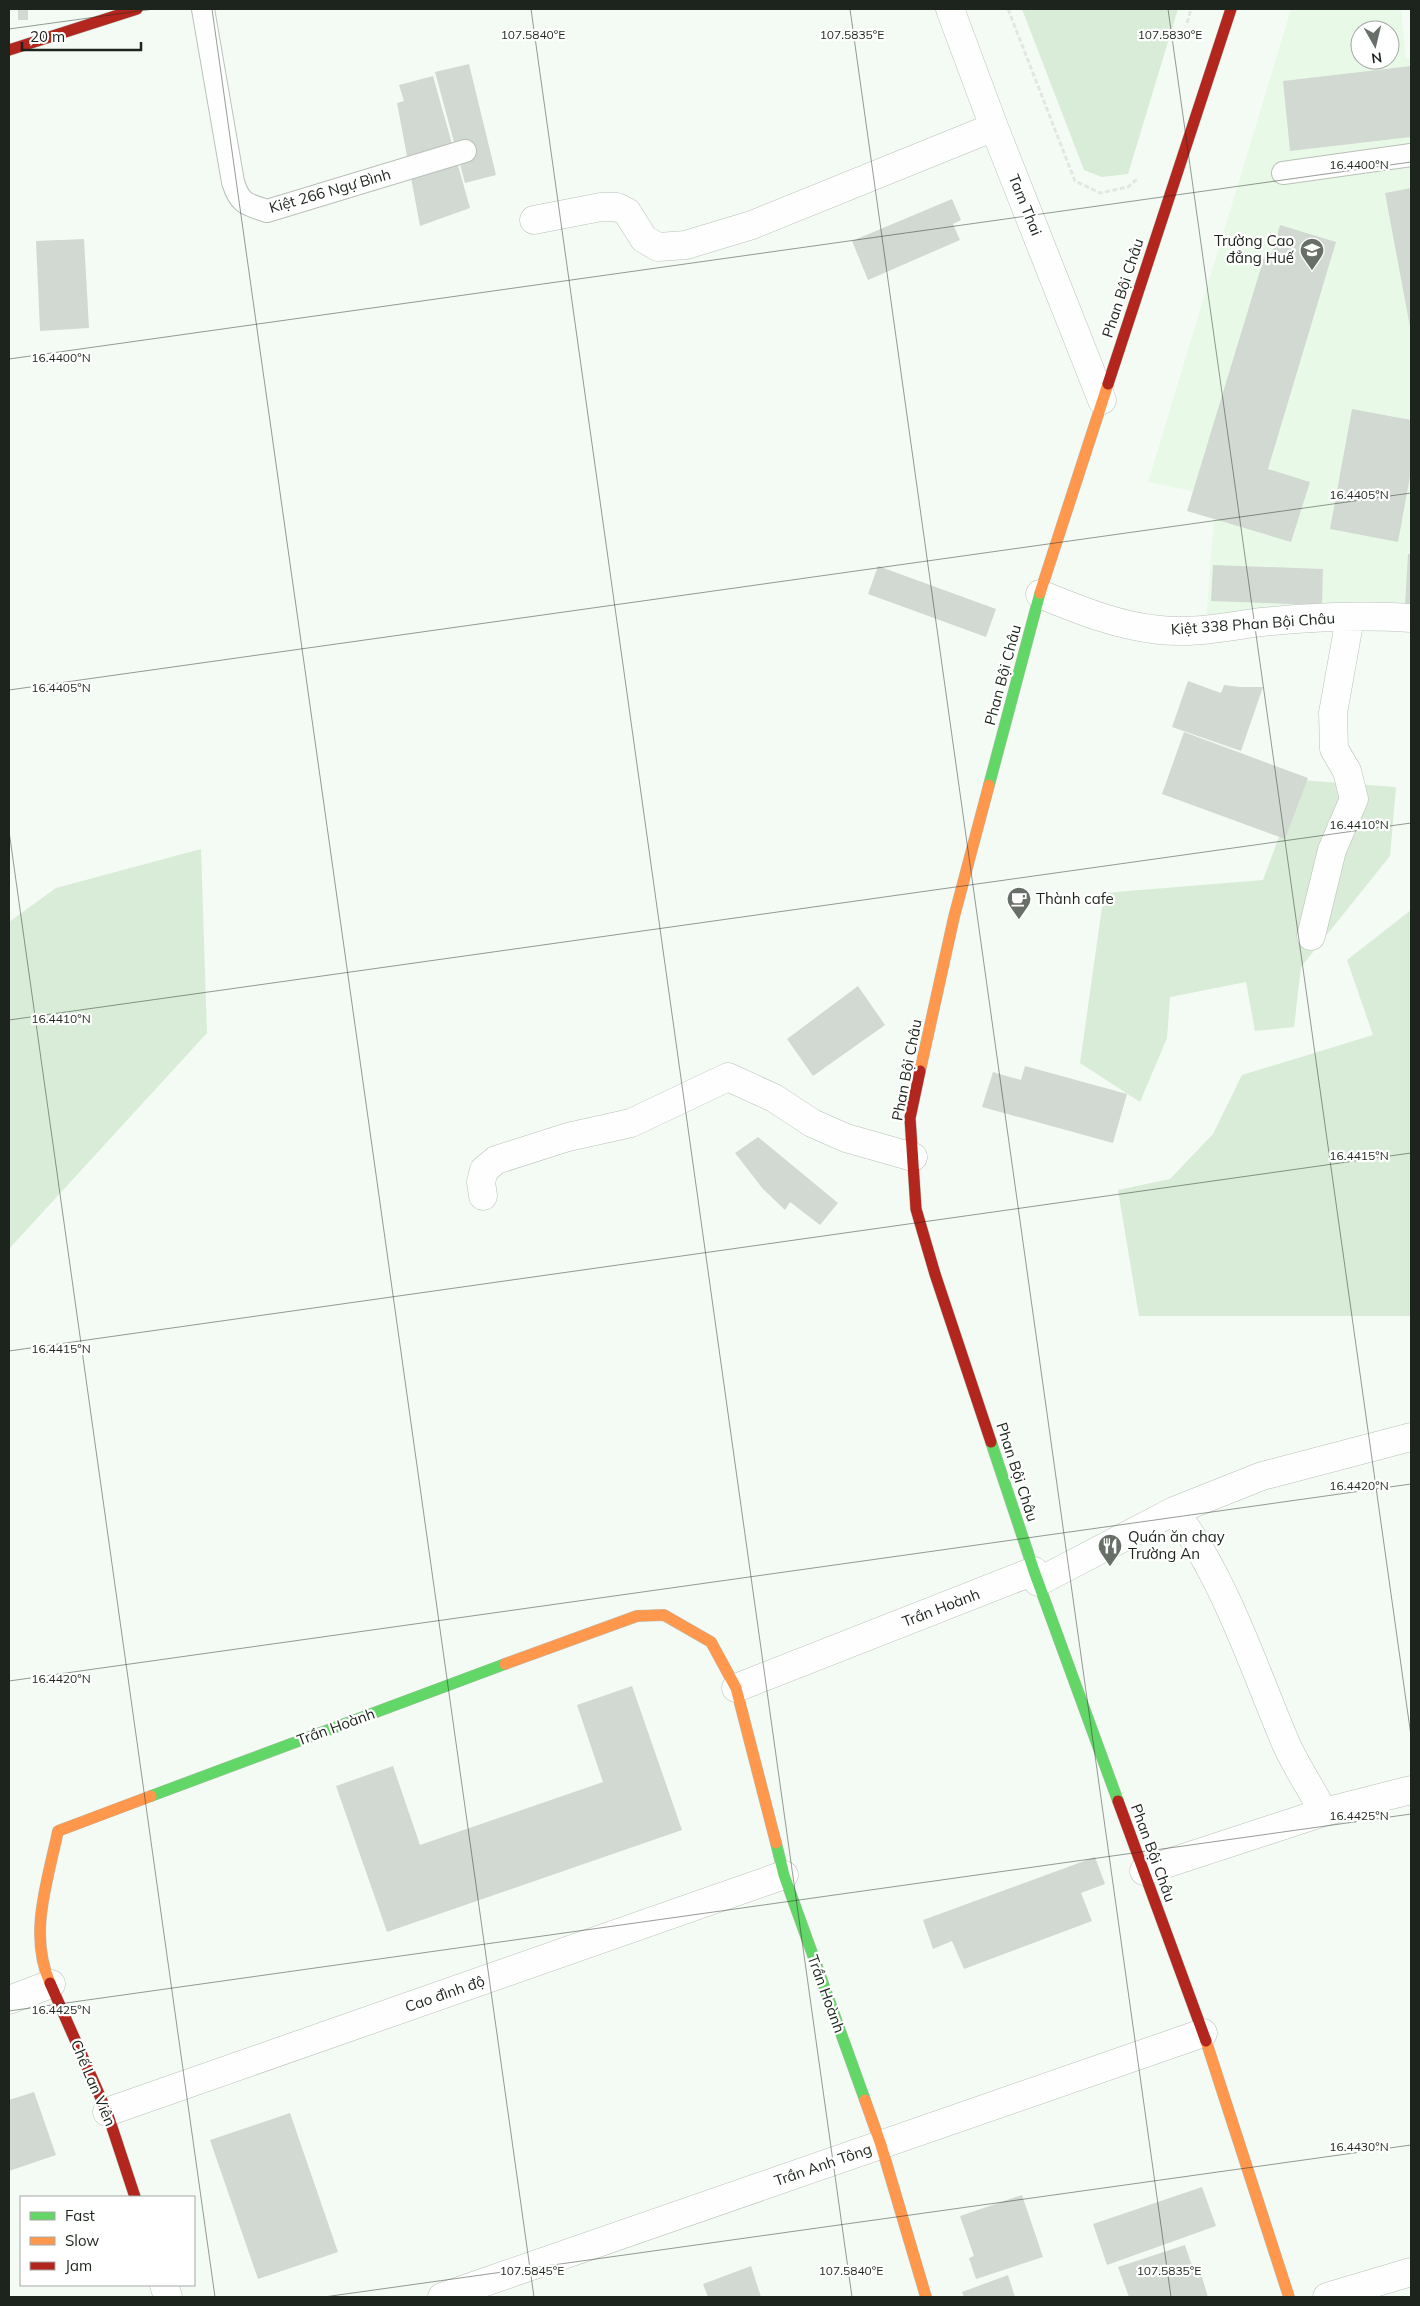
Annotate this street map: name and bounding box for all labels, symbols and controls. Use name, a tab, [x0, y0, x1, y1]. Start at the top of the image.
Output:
scale bar	[22, 20, 141, 52]
north arrow	[1350, 20, 1400, 70]
text: 20 m	[30, 27, 65, 46]
text: 107.5840°E	[501, 27, 565, 42]
text: 107.5835°E	[820, 27, 884, 42]
text: 107.5830°E	[1138, 27, 1202, 42]
text: N	[1370, 48, 1383, 68]
text: 16.4400°N	[1329, 157, 1389, 172]
street label: Kiệt 266 Ngự Bình	[267, 164, 393, 217]
street label: Tam Thai	[1005, 171, 1046, 238]
place label: Trường Cao đẳng Huế	[1214, 231, 1295, 267]
street label: Phan Bội Châu	[1098, 236, 1148, 340]
school or university icon: Trường Cao đẳng Huế	[1299, 237, 1325, 271]
text: 16.4400°N	[31, 350, 91, 365]
text: 16.4405°N	[1329, 487, 1389, 502]
street label: Kiệt 338 Phan Bội Châu	[1170, 608, 1336, 639]
street label: Phan Bội Châu	[980, 623, 1025, 727]
text: 16.4405°N	[31, 680, 91, 695]
text: 16.4410°N	[1329, 817, 1389, 832]
cafe icon: Thành cafe	[1006, 886, 1032, 920]
place label: Thành cafe	[1036, 889, 1114, 908]
text: 16.4410°N	[31, 1011, 91, 1026]
street label: Phan Bội Châu	[887, 1017, 926, 1122]
text: 16.4415°N	[1329, 1148, 1389, 1163]
text: 16.4415°N	[31, 1341, 91, 1356]
street label: Phan Bội Châu	[992, 1420, 1042, 1524]
text: 16.4420°N	[1329, 1478, 1389, 1493]
place label: Quán ăn chay Trường An	[1128, 1527, 1225, 1563]
restaurant icon: Quán ăn chay Trường An	[1097, 1533, 1123, 1567]
street label: Trần Hoành	[899, 1584, 982, 1631]
text: 16.4420°N	[31, 1671, 91, 1686]
street label: Trần Hoành	[294, 1704, 377, 1749]
street label: Phan Bội Châu	[1127, 1801, 1180, 1905]
text: 16.4425°N	[1329, 1808, 1389, 1823]
street label: Trần Hoành	[804, 1952, 849, 2035]
street label: Cao đình độ	[402, 1971, 487, 2016]
text: 16.4425°N	[31, 2002, 91, 2017]
street label: Chế Lan Viên	[67, 2037, 120, 2129]
street label: Trần Anh Tông	[772, 2139, 874, 2190]
text: 16.4430°N	[1329, 2139, 1389, 2154]
legend	[20, 2196, 195, 2286]
text: Fast	[65, 2206, 95, 2225]
text: Slow	[65, 2231, 99, 2250]
text: Jam	[65, 2256, 92, 2275]
text: 107.5845°E	[500, 2263, 564, 2278]
text: 107.5840°E	[819, 2263, 883, 2278]
text: 107.5835°E	[1137, 2263, 1201, 2278]

